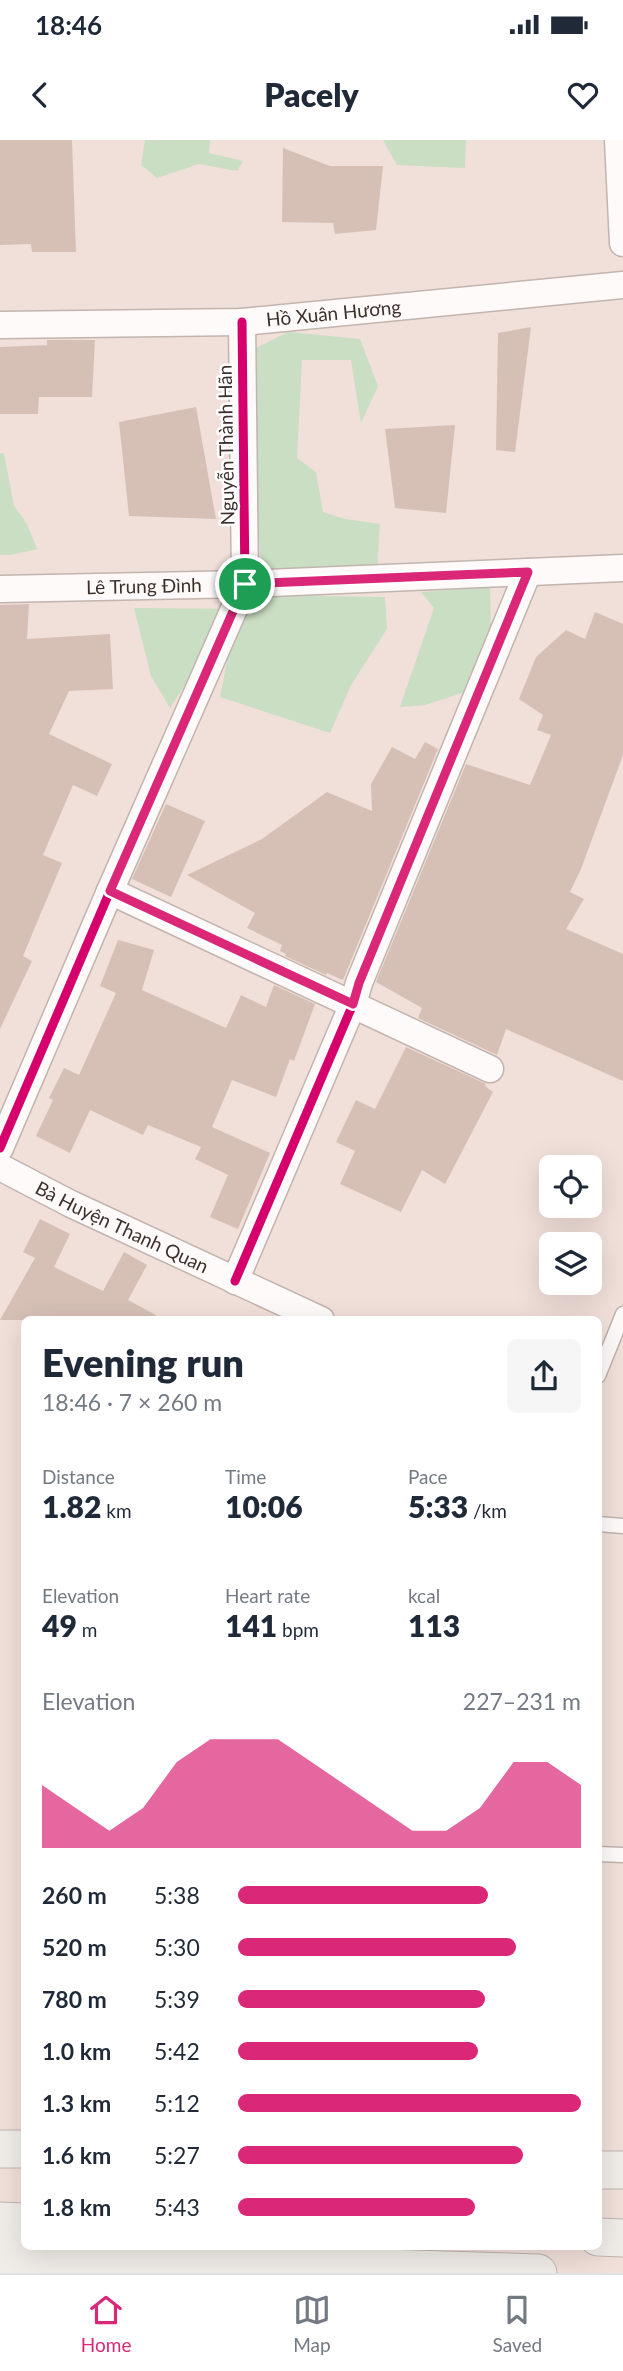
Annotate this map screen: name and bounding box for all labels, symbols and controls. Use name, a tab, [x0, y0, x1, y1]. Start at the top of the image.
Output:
text: 18:46	[35, 9, 102, 41]
text: Pacely	[264, 75, 359, 114]
icon: back	[21, 76, 59, 114]
icon: heart	[564, 76, 602, 114]
street label: Hồ Xuân Hương	[265, 295, 402, 331]
street label: Nguyễn Thành Hãn	[213, 365, 238, 525]
pin	[215, 554, 275, 614]
icon: arrive	[226, 565, 264, 603]
street label: Lê Trung Đình	[86, 573, 202, 598]
map controls	[539, 1155, 602, 1295]
button: locate	[539, 1155, 602, 1218]
street label: Bà Huyện Thanh Quan	[32, 1176, 212, 1277]
button: layers	[539, 1232, 602, 1295]
text: Evening run	[42, 1339, 244, 1385]
button: share	[507, 1339, 581, 1413]
text: 18:46 · 7 × 260 m	[42, 1388, 222, 1416]
text: Distance	[42, 1465, 115, 1488]
text: Time	[225, 1465, 266, 1488]
text: Pace	[408, 1465, 447, 1488]
text: 1.82	[42, 1488, 101, 1524]
text: 10:06	[225, 1488, 303, 1524]
text: 5:33	[408, 1488, 468, 1524]
text: km	[101, 1499, 132, 1522]
text: /km	[468, 1499, 507, 1522]
text: Elevation	[42, 1584, 119, 1607]
text: Heart rate	[225, 1584, 310, 1607]
text: kcal	[408, 1584, 440, 1607]
text: 49	[42, 1607, 77, 1643]
text: 141	[225, 1607, 277, 1643]
text: 113	[408, 1607, 460, 1643]
text: m	[77, 1618, 97, 1641]
text: bpm	[277, 1618, 319, 1641]
text: Elevation	[42, 1687, 135, 1715]
text: 227–231 m	[463, 1687, 581, 1715]
text: 260 m	[42, 1881, 107, 1909]
text: 5:38	[154, 1881, 200, 1909]
text: 520 m	[42, 1933, 107, 1961]
text: 5:30	[154, 1933, 200, 1961]
text: 780 m	[42, 1985, 107, 2013]
text: 5:39	[154, 1985, 200, 2013]
text: 1.0 km	[42, 2037, 111, 2065]
text: 5:42	[154, 2037, 200, 2065]
text: 1.3 km	[42, 2089, 111, 2117]
text: 5:12	[154, 2089, 200, 2117]
text: 1.6 km	[42, 2141, 111, 2169]
text: 5:27	[154, 2141, 200, 2169]
text: 1.8 km	[42, 2193, 111, 2221]
text: 5:43	[154, 2193, 200, 2221]
tab: Home	[81, 2291, 131, 2356]
tab: Map	[293, 2291, 331, 2356]
tab: Saved	[493, 2291, 542, 2356]

